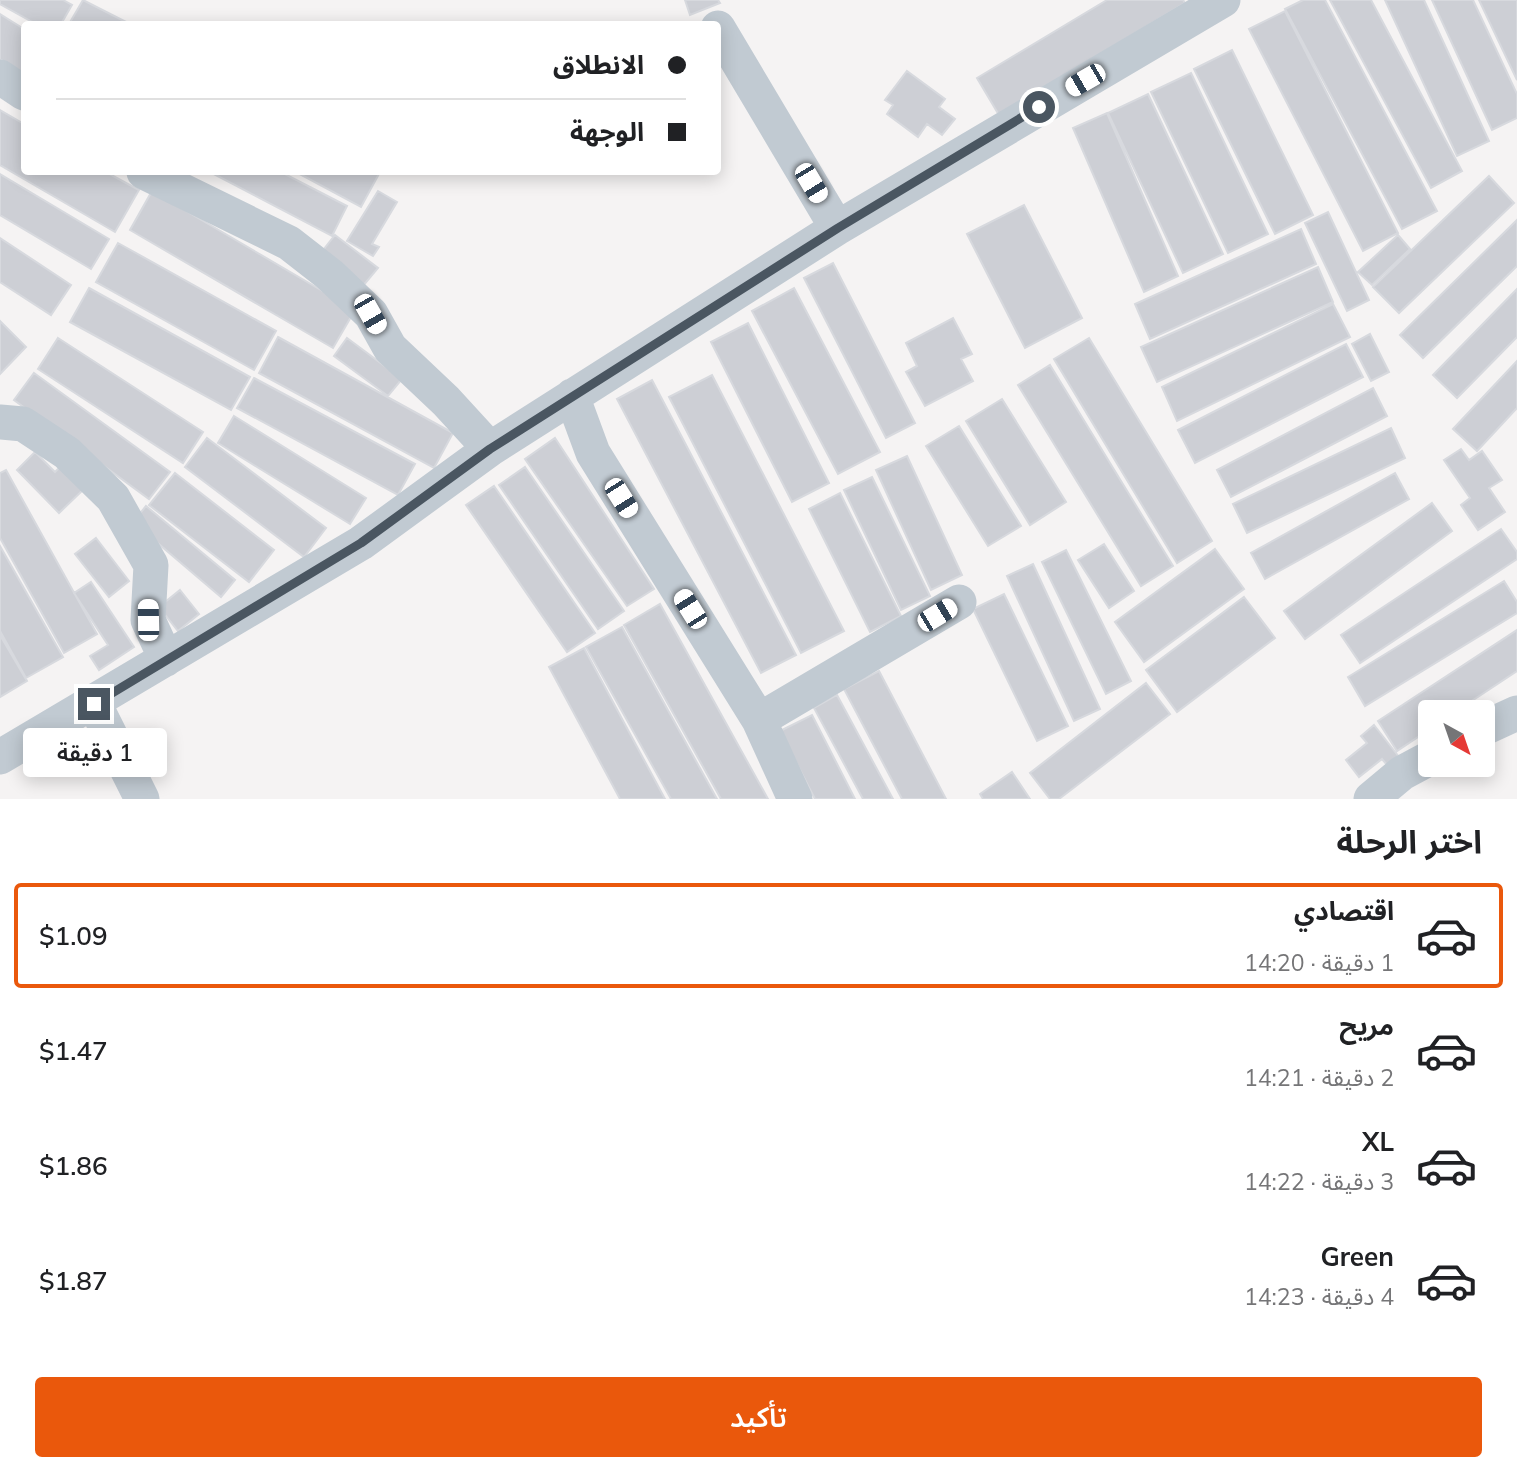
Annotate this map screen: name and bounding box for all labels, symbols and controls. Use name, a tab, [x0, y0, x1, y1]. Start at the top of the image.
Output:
text: الانطلاق	[553, 48, 644, 81]
car	[1062, 60, 1109, 100]
route start	[1023, 91, 1055, 123]
text: الوجهة	[570, 115, 644, 148]
car	[792, 160, 831, 206]
car	[351, 291, 390, 337]
car	[601, 475, 642, 521]
car	[670, 586, 711, 632]
car	[914, 595, 961, 635]
car	[138, 599, 159, 641]
route end	[78, 688, 110, 720]
north arrow	[1418, 700, 1494, 777]
map controls	[1418, 700, 1495, 777]
callout: 1 دقيقة	[22, 728, 166, 778]
text: 1 دقيقة	[57, 738, 133, 767]
text: اختر الرحلة	[1337, 821, 1482, 861]
text: اقتصادي	[1294, 894, 1394, 927]
icon: car	[1415, 904, 1478, 967]
text: $1.09	[39, 919, 108, 952]
text: 1 دقيقة · 14:20	[1244, 948, 1394, 977]
text: مريح	[1339, 1009, 1394, 1042]
icon: car	[1415, 1019, 1478, 1082]
text: $1.47	[39, 1034, 108, 1067]
text: 2 دقيقة · 14:21	[1244, 1063, 1394, 1092]
text: XL	[1362, 1125, 1394, 1158]
icon: car	[1415, 1134, 1478, 1197]
text: $1.86	[39, 1149, 108, 1182]
text: 3 دقيقة · 14:22	[1244, 1167, 1394, 1196]
text: Green	[1321, 1240, 1394, 1273]
icon: car	[1415, 1249, 1478, 1312]
text: $1.87	[39, 1264, 108, 1297]
text: 4 دقيقة · 14:23	[1244, 1282, 1394, 1311]
button: تأكيد	[35, 1377, 1482, 1457]

